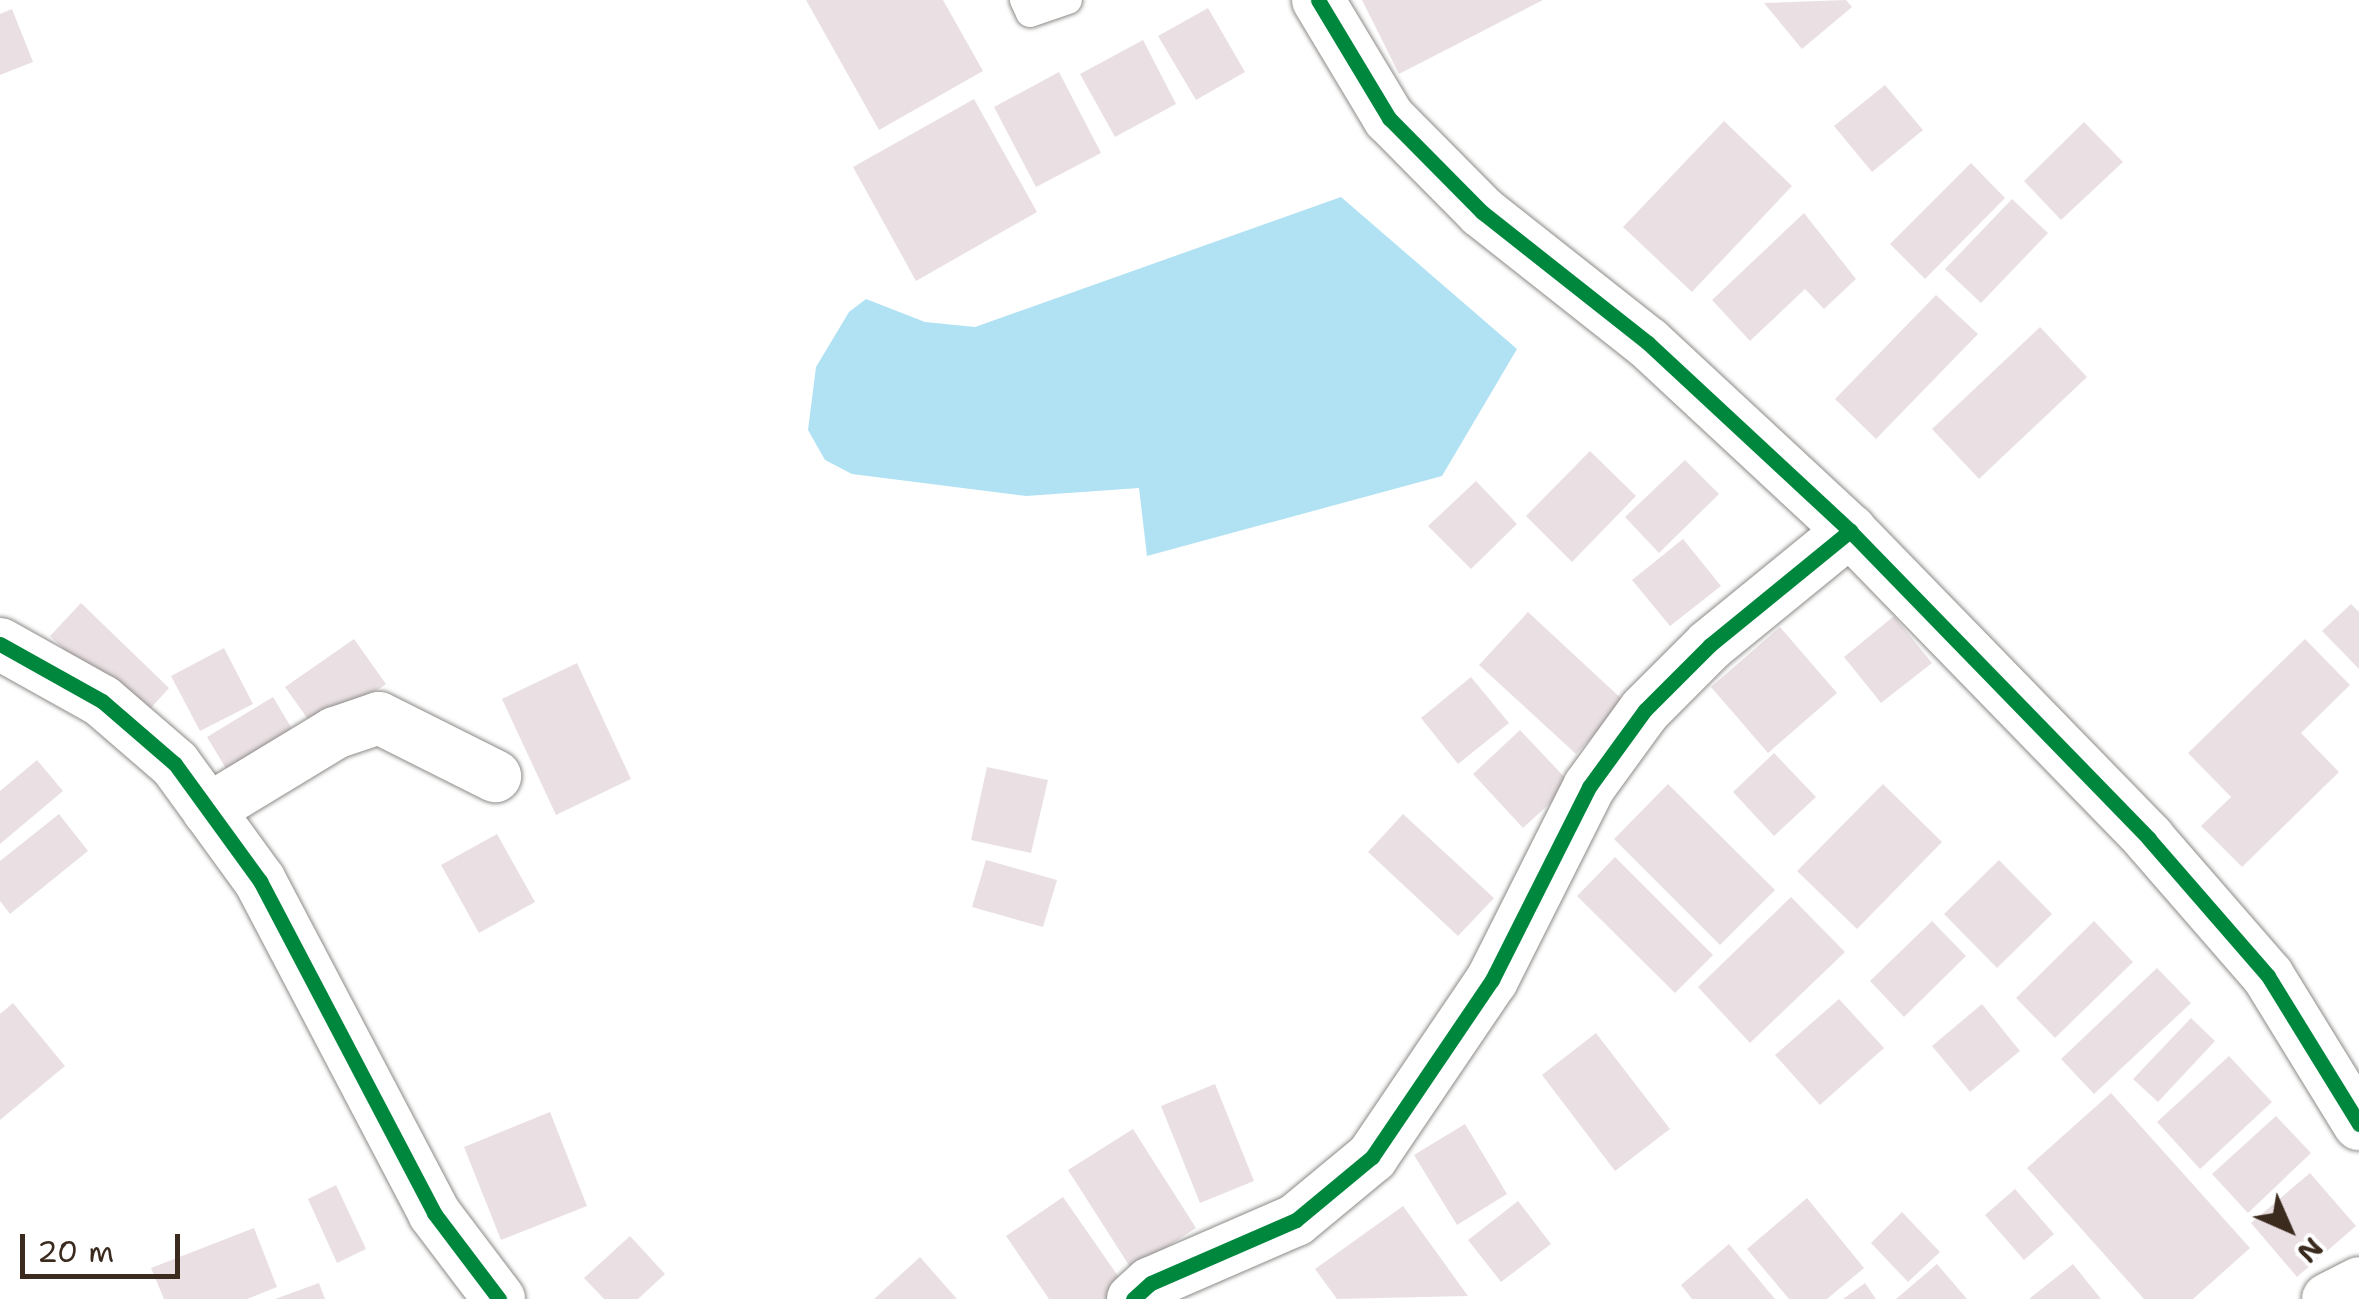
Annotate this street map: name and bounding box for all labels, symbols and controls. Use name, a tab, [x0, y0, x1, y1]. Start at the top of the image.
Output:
north arrow	[2239, 1179, 2339, 1279]
scale bar	[25, 1214, 185, 1276]
text: N	[2289, 1229, 2331, 1271]
text: 20 m	[37, 1231, 114, 1272]

